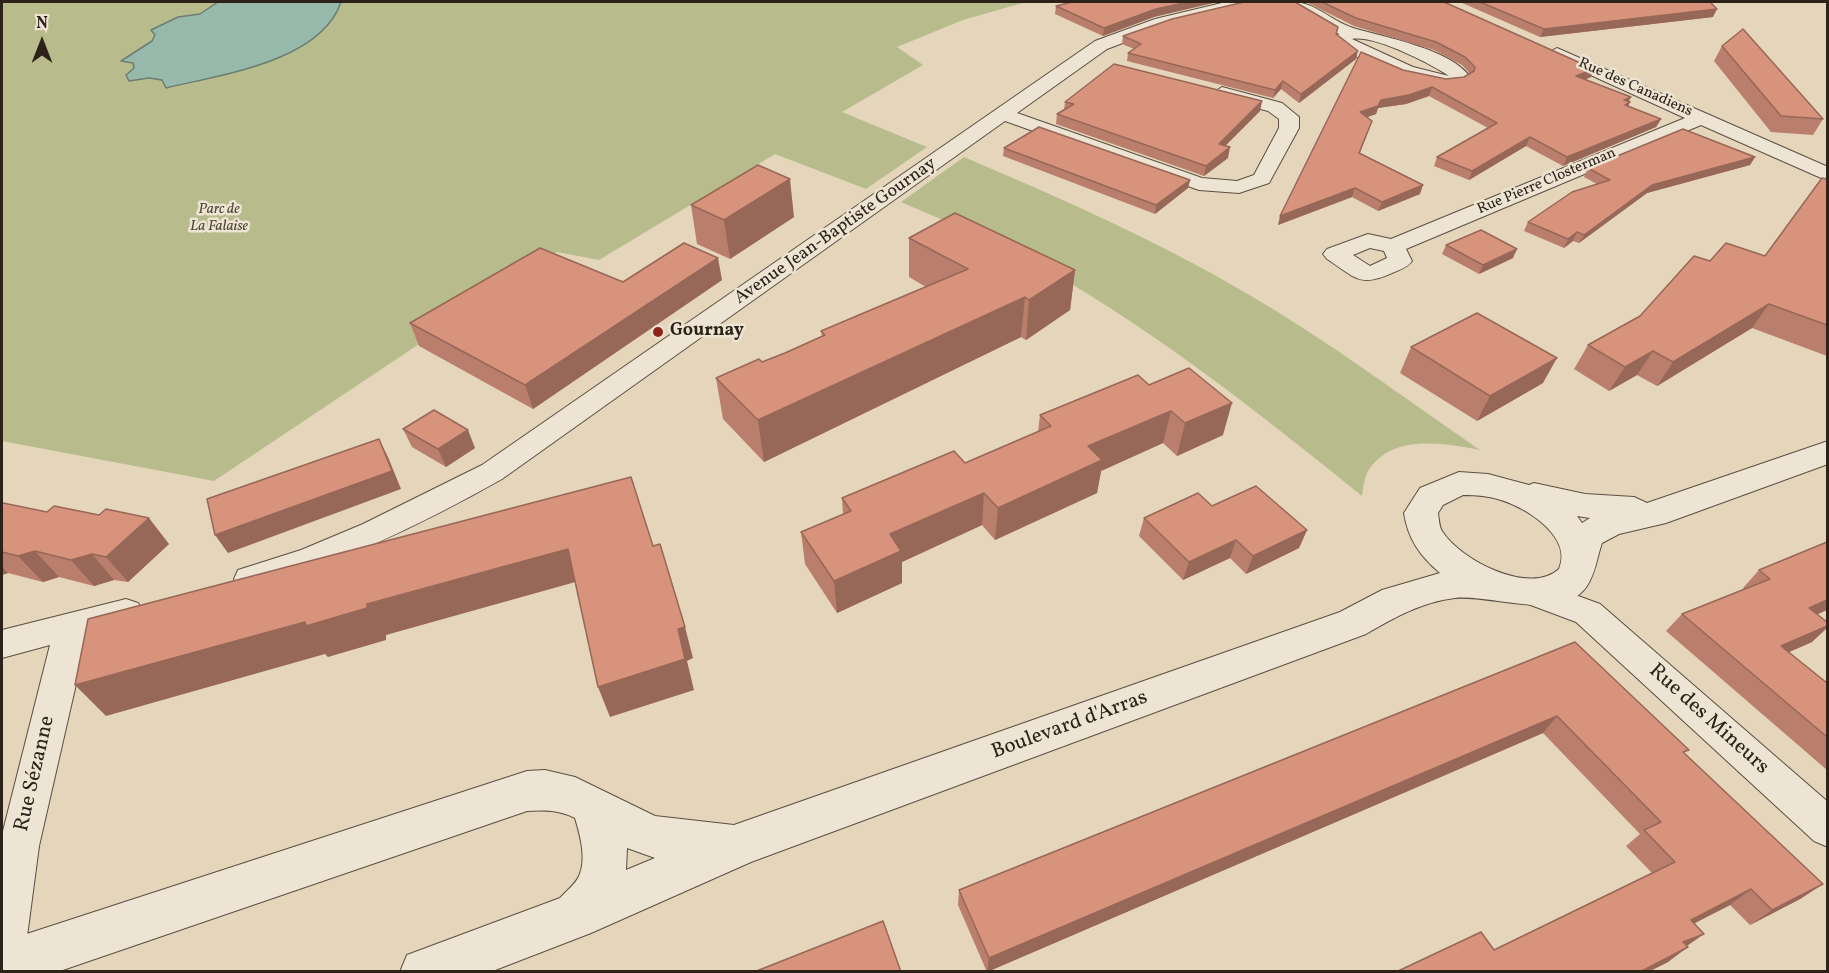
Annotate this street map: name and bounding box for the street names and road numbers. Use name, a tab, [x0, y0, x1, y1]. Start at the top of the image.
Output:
street label: Rue des Canadiens	[1575, 55, 1695, 121]
street label: Rue Pierre Closterman	[1475, 145, 1619, 219]
street label: Avenue Jean-Baptiste Gournay	[731, 154, 941, 310]
street label: Rue des Mineurs	[1643, 659, 1773, 781]
street label: Boulevard d'Arras	[989, 686, 1151, 766]
street label: Rue Sézanne	[10, 714, 62, 834]

